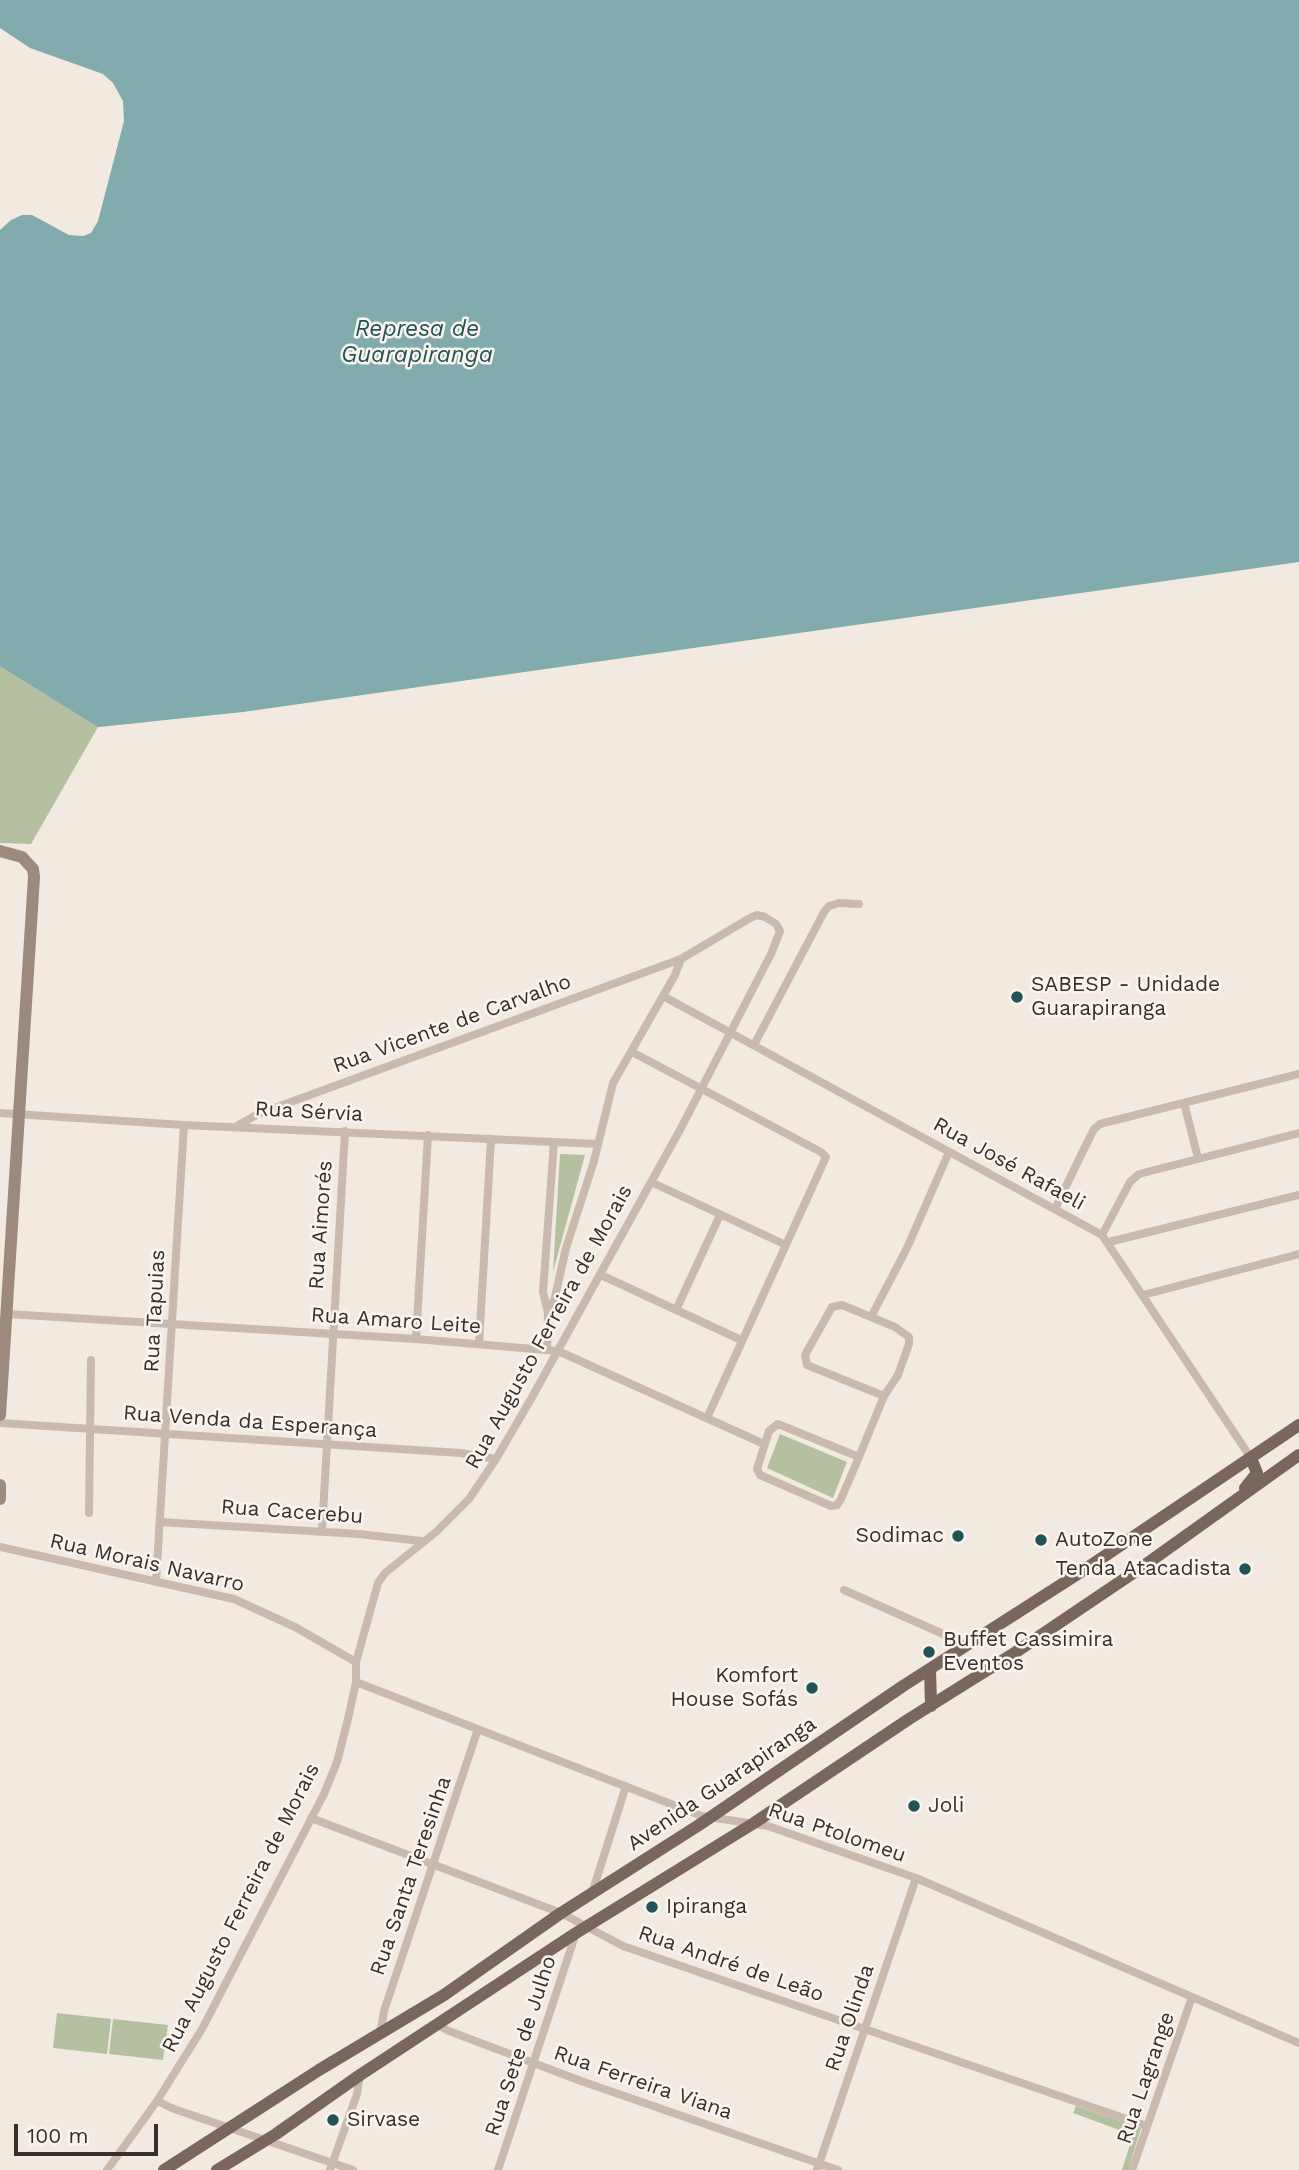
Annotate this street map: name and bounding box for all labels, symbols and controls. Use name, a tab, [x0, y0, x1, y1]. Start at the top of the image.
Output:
water label: Represa de Guarapiranga	[341, 315, 493, 369]
street label: Rua Vicente de Carvalho	[329, 969, 575, 1079]
place label: SABESP - Unidade Guarapiranga	[1031, 972, 1220, 1022]
marker: SABESP - Unidade Guarapiranga	[1009, 989, 1025, 1005]
street label: Rua Sérvia	[254, 1097, 364, 1127]
street label: Rua José Rafaeli	[929, 1112, 1089, 1216]
street label: Rua Aimorés	[304, 1160, 338, 1290]
street label: Rua Augusto Ferreira de Morais	[460, 1180, 638, 1474]
street label: Rua Tapuias	[139, 1249, 171, 1373]
street label: Rua Amaro Leite	[310, 1302, 482, 1340]
street label: Rua Venda da Esperança	[122, 1401, 378, 1443]
street label: Rua Cacerebu	[220, 1494, 364, 1530]
place label: Sodimac	[856, 1523, 944, 1549]
place label: AutoZone	[1055, 1527, 1153, 1553]
street label: Rua Morais Navarro	[47, 1528, 247, 1598]
marker: Sodimac	[950, 1528, 966, 1544]
marker: AutoZone	[1033, 1532, 1049, 1548]
place label: Tenda Atacadista	[1055, 1556, 1231, 1582]
marker: Tenda Atacadista	[1237, 1561, 1253, 1577]
place label: Buffet Cassimira Eventos	[943, 1627, 1113, 1677]
marker: Buffet Cassimira Eventos	[921, 1644, 937, 1660]
place label: Komfort House Sofás	[670, 1663, 798, 1713]
marker: Komfort House Sofás	[804, 1680, 820, 1696]
street label: Avenida Guarapiranga	[623, 1711, 821, 1857]
street label: Rua Augusto Ferreira de Morais	[157, 1759, 325, 2057]
street label: Rua Santa Teresinha	[365, 1773, 457, 1979]
place label: Joli	[928, 1793, 964, 1819]
street label: Rua Ptolomeu	[765, 1798, 909, 1868]
marker: Joli	[906, 1798, 922, 1814]
place label: Ipiranga	[666, 1894, 747, 1920]
marker: Ipiranga	[644, 1899, 660, 1915]
street label: Rua André de Leão	[635, 1920, 827, 2008]
street label: Rua Sete de Julho	[480, 1953, 562, 2139]
street label: Rua Olinda	[820, 1961, 880, 2075]
street label: Rua Lagrange	[1112, 2009, 1180, 2147]
street label: Rua Ferreira Viana	[550, 2041, 736, 2125]
place label: Sirvase	[347, 2107, 420, 2133]
scale bar	[18, 2110, 161, 2154]
marker: Sirvase	[325, 2112, 341, 2128]
text: 100 m	[27, 2123, 89, 2148]

